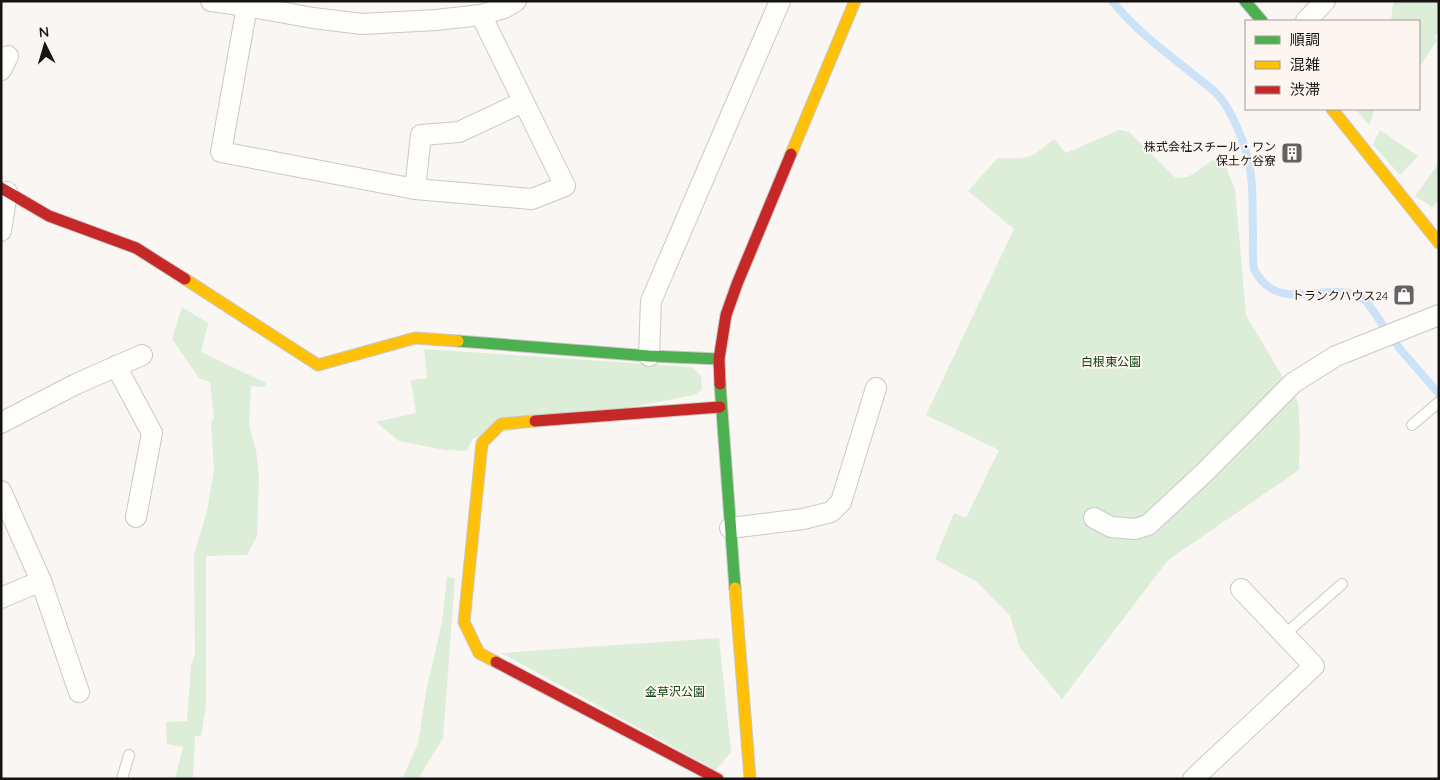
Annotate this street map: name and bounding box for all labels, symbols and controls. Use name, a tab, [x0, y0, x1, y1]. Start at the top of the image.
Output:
north arrow	[20, 20, 70, 70]
legend	[1245, 20, 1420, 110]
text: N	[38, 23, 50, 41]
text: 順調	[1290, 30, 1320, 49]
text: 混雑	[1290, 55, 1320, 74]
text: 渋滞	[1290, 80, 1320, 99]
place label: 株式会社スチール・ワン 保土ケ谷寮	[1144, 139, 1276, 168]
building icon: 株式会社スチール・ワン 保土ケ谷寮	[1280, 141, 1304, 165]
shop icon: トランクハウス24	[1392, 283, 1416, 307]
place label: トランクハウス24	[1292, 288, 1388, 303]
park label: 白根東公園	[1081, 354, 1141, 369]
park label: 金草沢公園	[645, 684, 705, 699]

